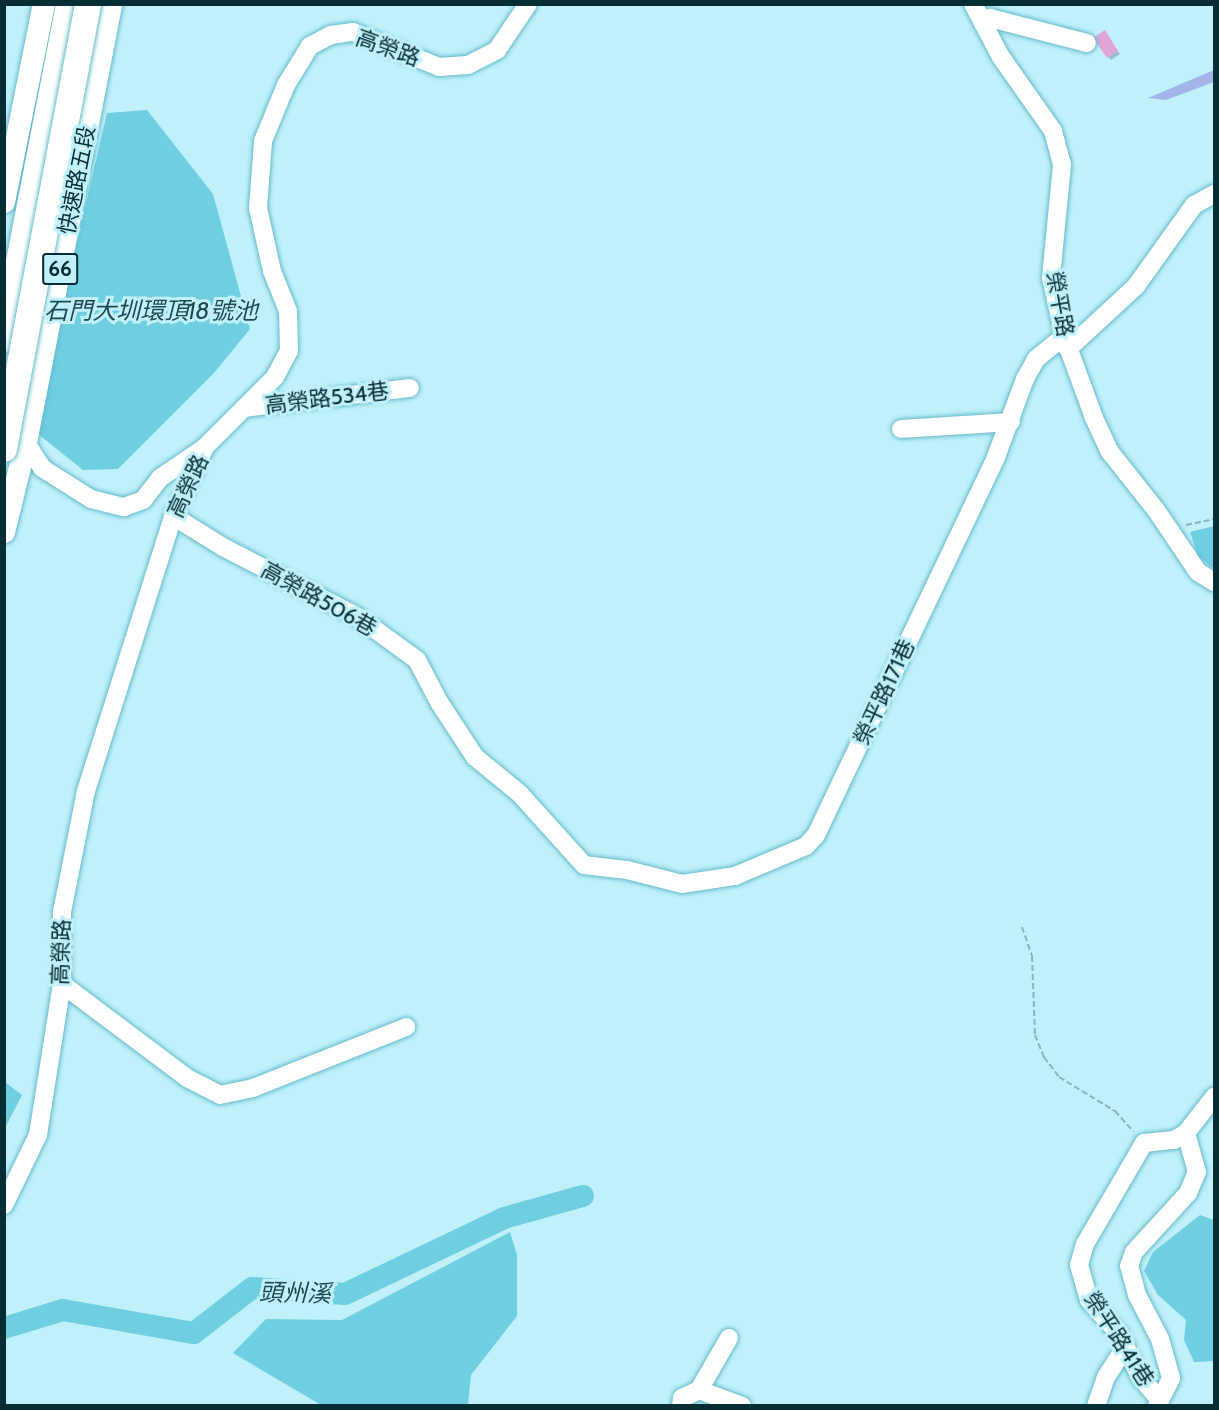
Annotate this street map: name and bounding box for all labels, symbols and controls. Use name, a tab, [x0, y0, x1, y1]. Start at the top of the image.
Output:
street label: 高榮路	[352, 24, 424, 72]
street label: 快速路五段	[54, 123, 100, 237]
road number: 66	[42, 251, 78, 287]
street label: 榮平路	[1041, 269, 1079, 339]
water label: 石門大圳環頂18號池	[44, 297, 258, 325]
street label: 高榮路534巷	[264, 377, 390, 419]
street label: 高榮路	[162, 451, 214, 521]
street label: 高榮路506巷	[257, 556, 381, 642]
street label: 榮平路171巷	[848, 635, 920, 749]
street label: 高榮路	[47, 919, 75, 985]
water label: 頭州溪	[259, 1278, 331, 1308]
street label: 榮平路41巷	[1079, 1287, 1159, 1391]

